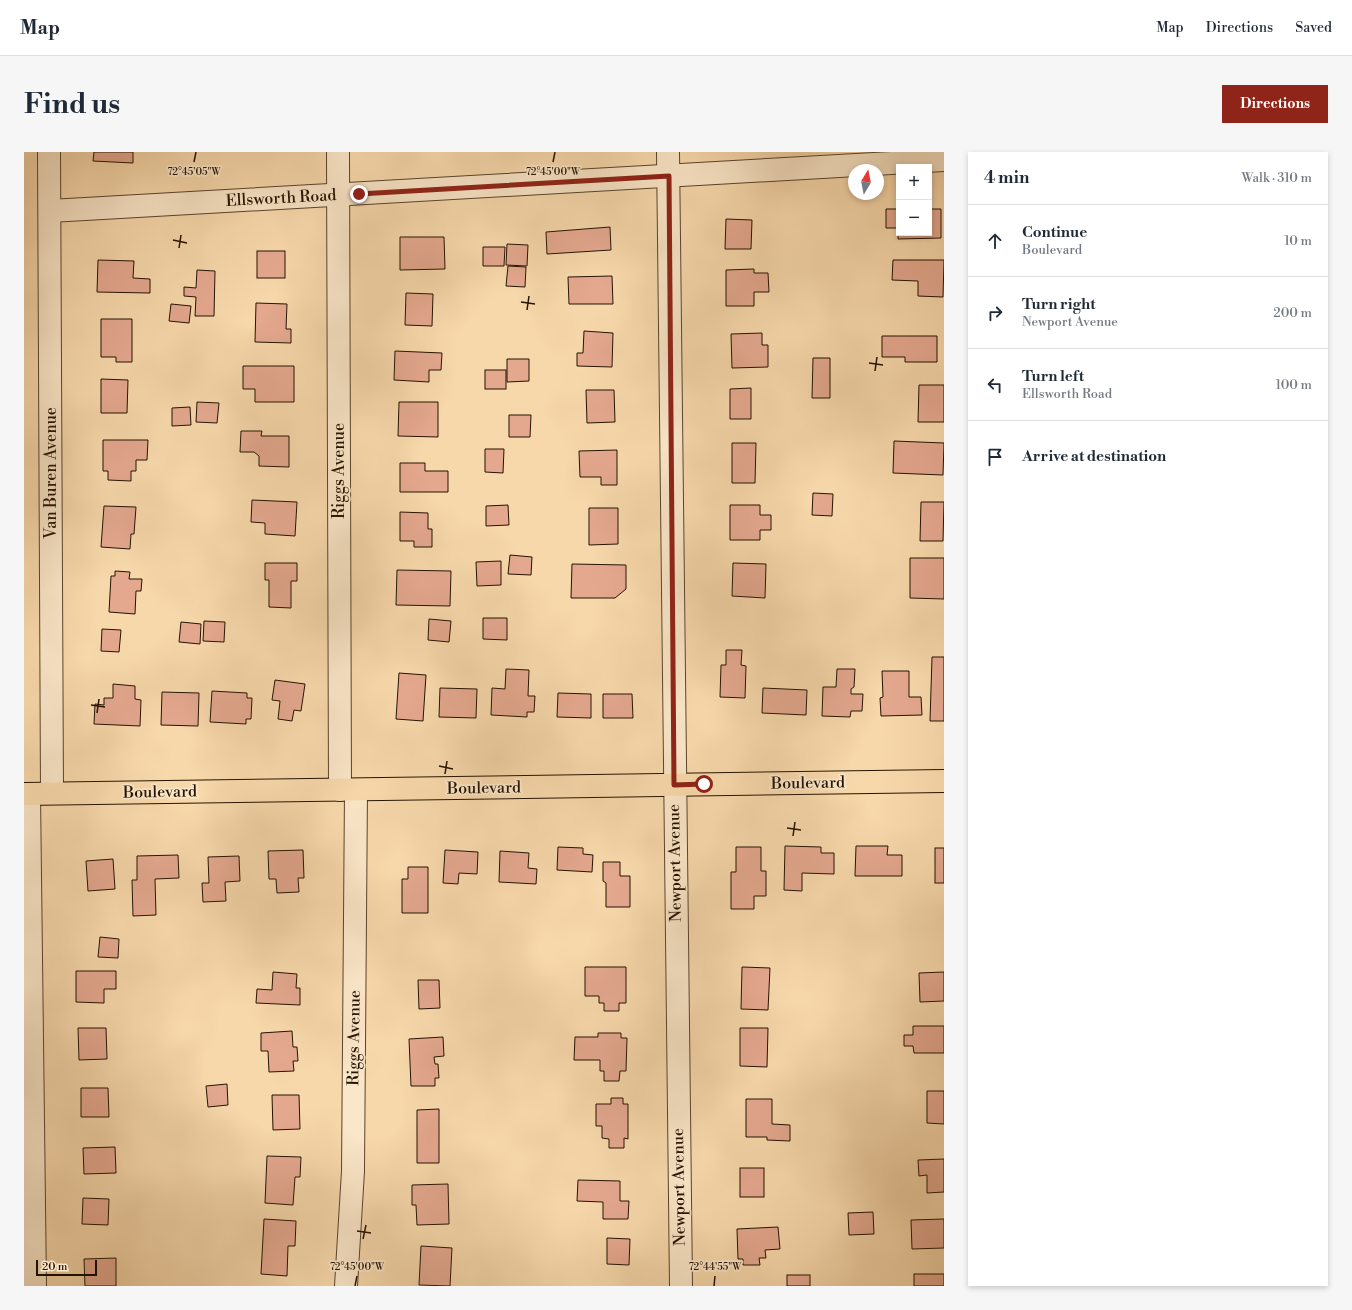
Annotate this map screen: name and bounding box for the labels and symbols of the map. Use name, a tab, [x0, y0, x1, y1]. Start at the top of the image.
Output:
north arrow	[848, 164, 884, 200]
text: 72°45'05"W	[167, 166, 221, 178]
text: 72°45'00"W	[526, 166, 581, 178]
street label: Ellsworth Road	[225, 185, 337, 211]
route end	[350, 185, 368, 203]
street label: Van Buren Avenue	[41, 407, 61, 540]
street label: Riggs Avenue	[329, 423, 349, 519]
street label: Boulevard	[770, 772, 845, 794]
route start	[695, 775, 713, 793]
street label: Boulevard	[446, 777, 521, 799]
street label: Boulevard	[122, 781, 197, 803]
street label: Newport Avenue	[664, 804, 686, 922]
street label: Riggs Avenue	[343, 990, 365, 1086]
street label: Newport Avenue	[668, 1128, 690, 1246]
scale bar	[36, 1258, 97, 1277]
text: 72°45'00"W	[330, 1261, 385, 1273]
text: 72°44'55"W	[689, 1261, 742, 1273]

